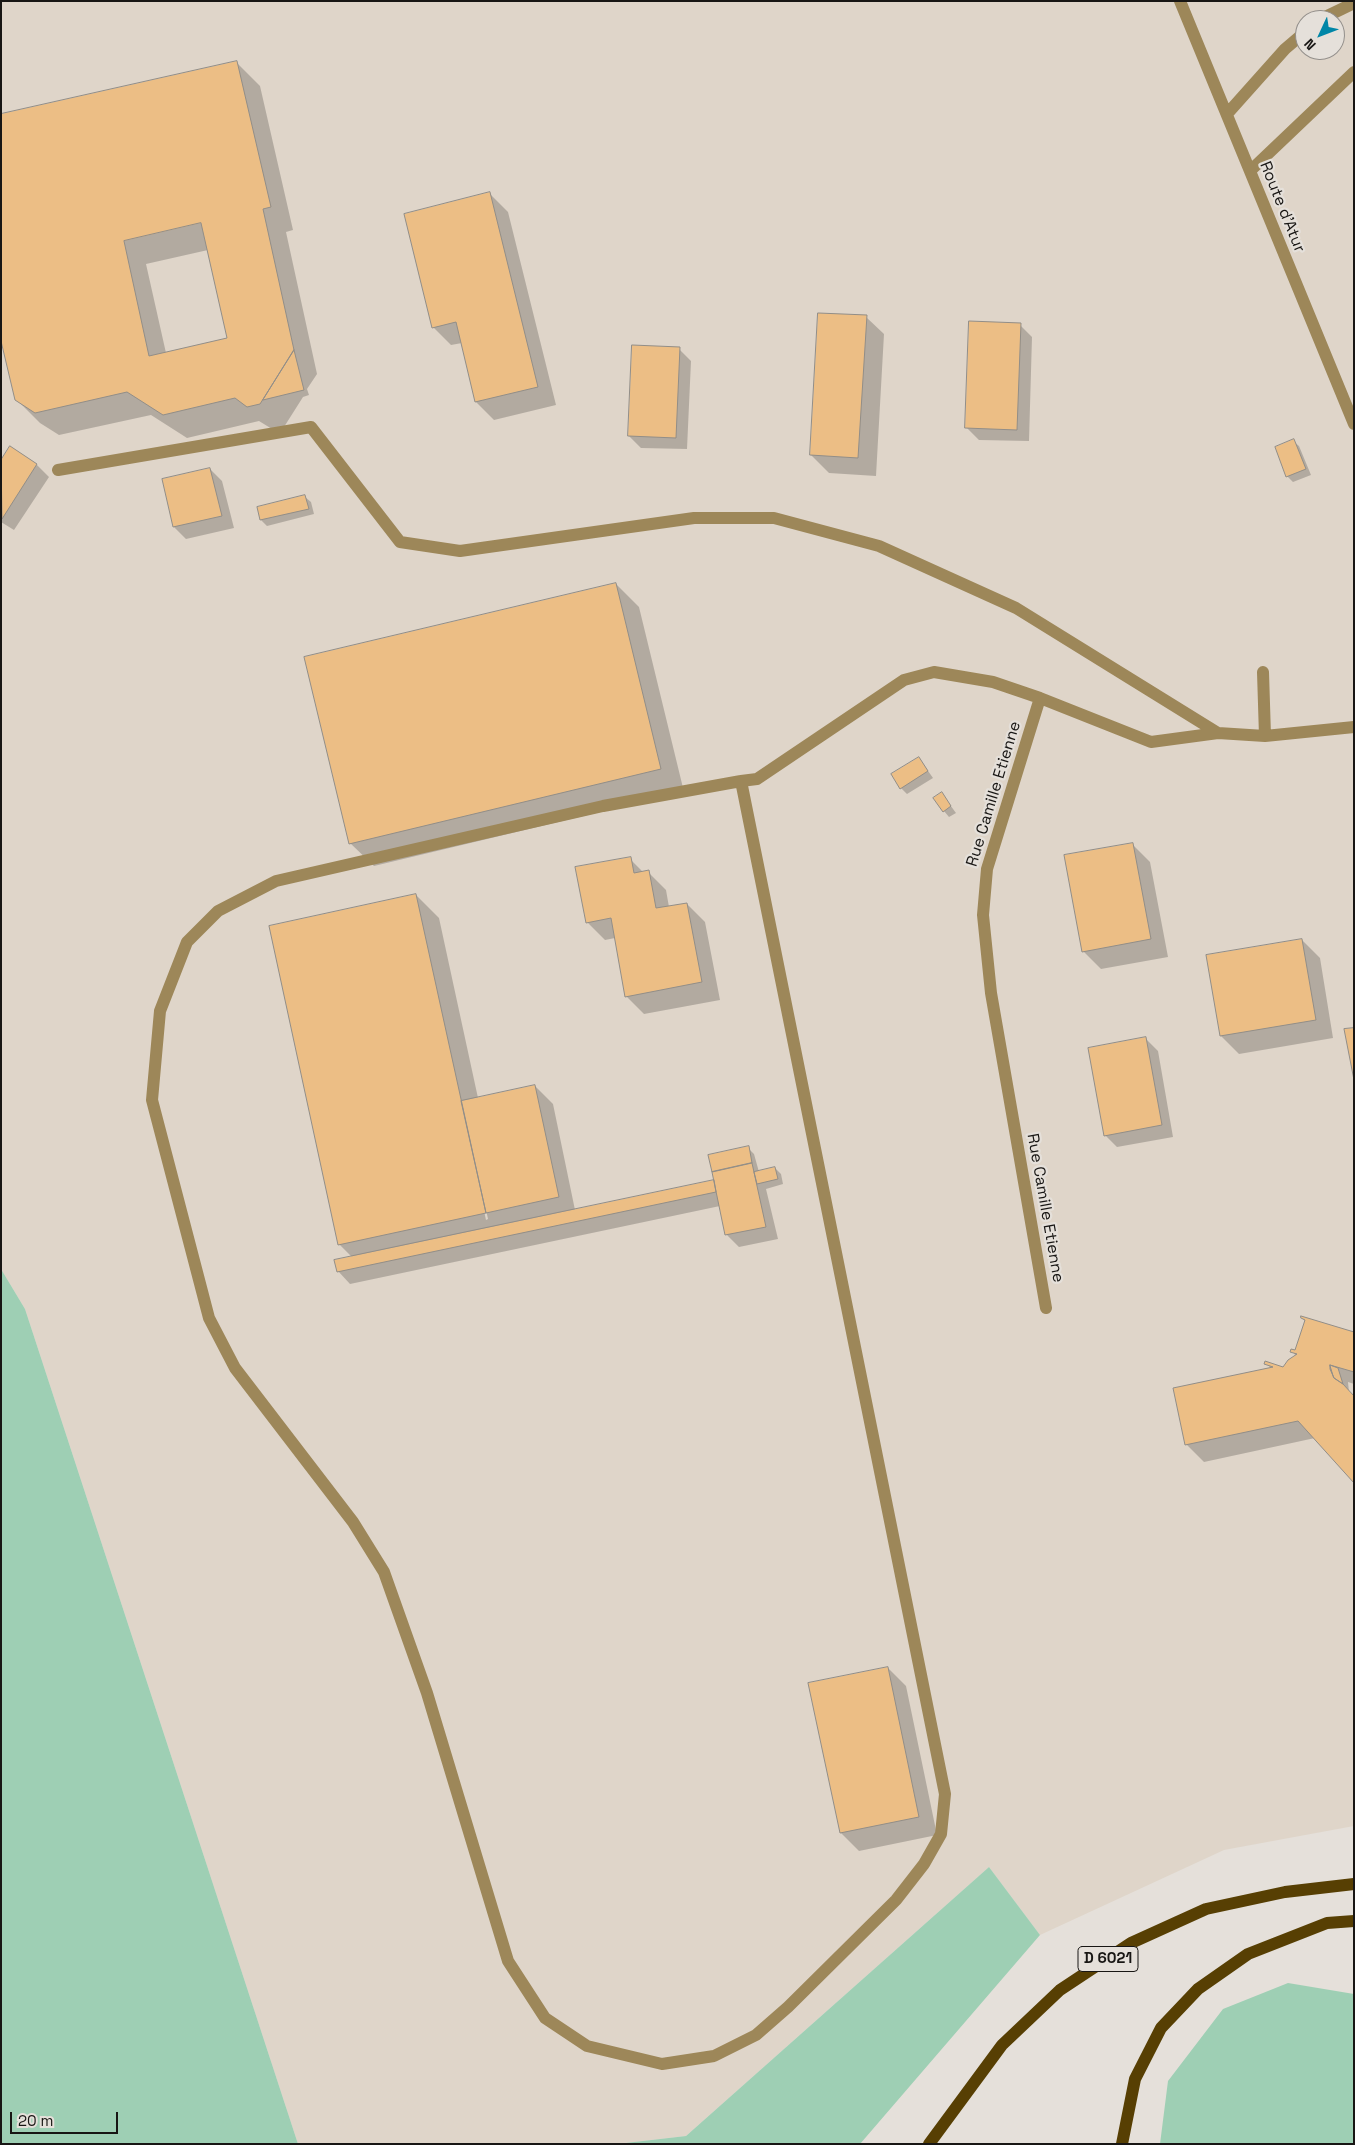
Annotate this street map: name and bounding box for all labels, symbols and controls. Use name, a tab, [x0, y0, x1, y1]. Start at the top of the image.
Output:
north arrow	[1295, 10, 1345, 60]
text: N	[1300, 35, 1320, 54]
street label: Route d'Atur	[1255, 159, 1309, 255]
street label: Rue Camille Etienne	[963, 719, 1025, 869]
street label: Rue Camille Etienne	[1022, 1132, 1068, 1284]
road number: D 6021	[1078, 1946, 1138, 1972]
scale bar	[12, 2102, 120, 2134]
text: 20 m	[18, 2111, 53, 2130]

